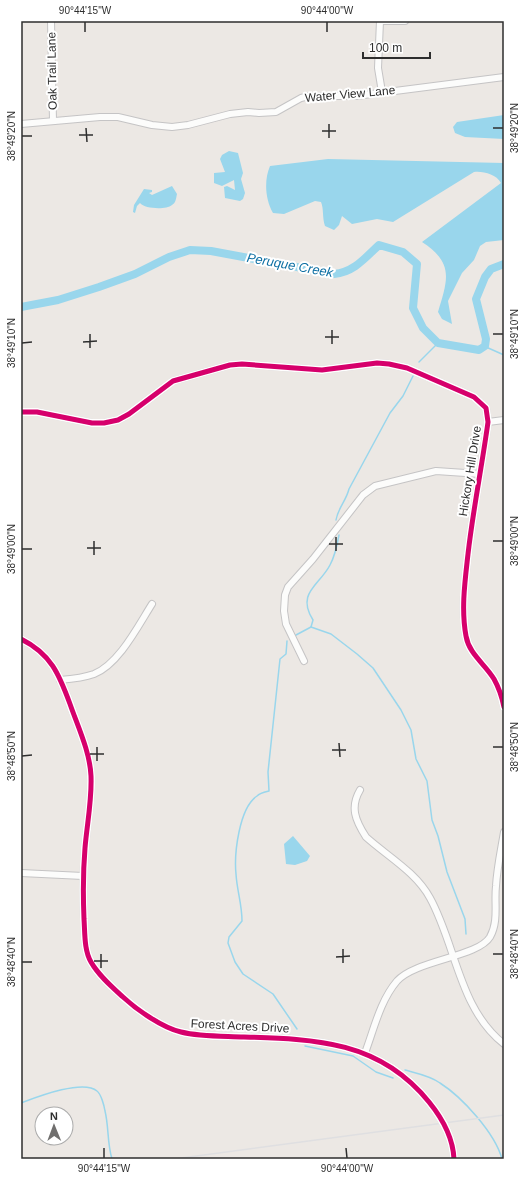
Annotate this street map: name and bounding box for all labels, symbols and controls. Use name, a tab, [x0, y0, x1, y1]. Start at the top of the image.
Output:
text: 90°44'15"W	[59, 5, 112, 16]
text: 90°44'00"W	[301, 5, 354, 16]
street label: Oak Trail Lane	[44, 32, 60, 110]
scale bar	[363, 34, 430, 60]
text: 100 m	[369, 41, 402, 55]
street label: Water View Lane	[304, 83, 396, 105]
text: 38°49'20"N	[509, 103, 520, 153]
text: 38°49'20"N	[6, 111, 17, 161]
water label: Peruque Creek	[246, 250, 336, 280]
text: 38°49'10"N	[509, 309, 520, 359]
text: 38°49'10"N	[6, 318, 17, 368]
street label: Hickory Hill Drive	[456, 424, 484, 517]
text: 38°49'00"N	[509, 516, 520, 566]
text: 38°49'00"N	[6, 524, 17, 574]
text: 38°48'50"N	[509, 722, 520, 772]
text: 38°48'50"N	[6, 731, 17, 781]
text: 38°48'40"N	[509, 929, 520, 979]
text: 38°48'40"N	[6, 937, 17, 987]
street label: Forest Acres Drive	[190, 1016, 290, 1036]
north arrow	[34, 1106, 74, 1146]
text: N	[50, 1110, 58, 1122]
text: 90°44'15"W	[78, 1163, 131, 1174]
text: 90°44'00"W	[321, 1163, 374, 1174]

